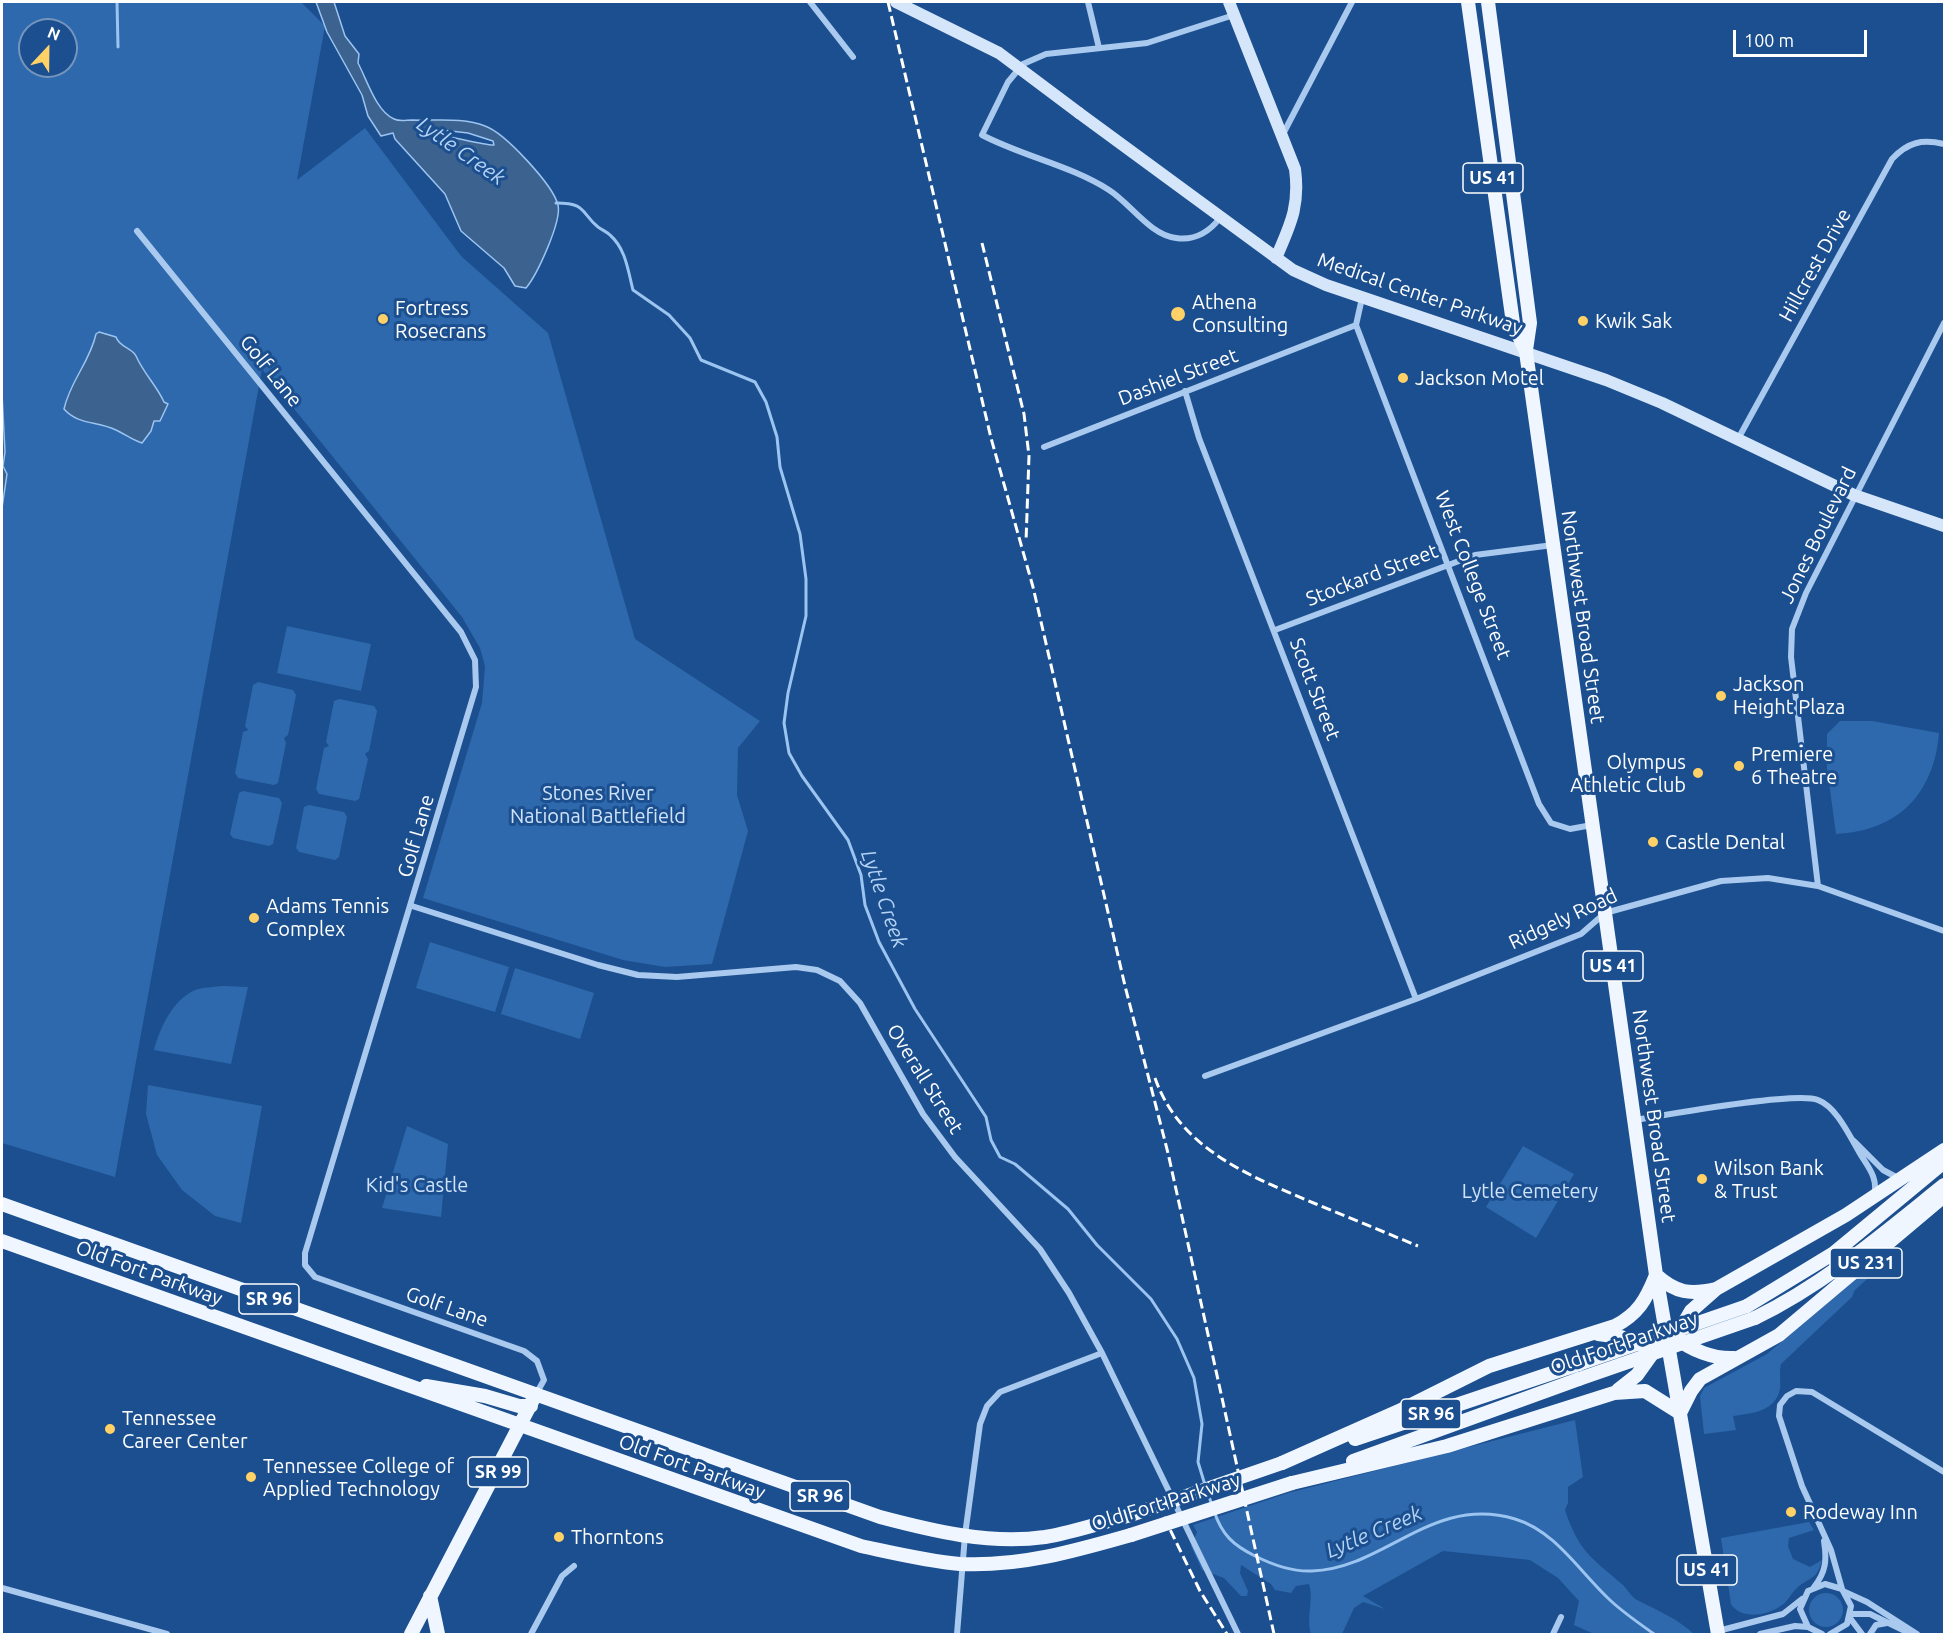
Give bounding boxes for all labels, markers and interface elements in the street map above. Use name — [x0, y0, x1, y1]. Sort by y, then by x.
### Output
north arrow — [18, 18, 78, 78]
scale bar — [1736, 18, 1870, 56]
text: N — [45, 23, 63, 44]
text: 100 m — [1744, 30, 1794, 50]
water label: Lytle Creek — [412, 111, 510, 191]
road number: US 41 — [1463, 163, 1523, 193]
street label: Hillcrest Drive — [1774, 204, 1856, 326]
street label: Medical Center Parkway — [1314, 248, 1526, 340]
place label: Athena Consulting — [1192, 290, 1288, 337]
place label: Fortress Rosecrans — [395, 296, 486, 343]
marker: Athena Consulting — [1169, 305, 1187, 323]
place label: Kwik Sak — [1595, 309, 1672, 333]
marker: Fortress Rosecrans — [376, 312, 390, 326]
marker: Kwik Sak — [1576, 314, 1590, 328]
street label: Golf Lane — [235, 330, 307, 412]
street label: Dashiel Street — [1115, 343, 1241, 411]
place label: Jackson Motel — [1415, 366, 1544, 390]
marker: Jackson Motel — [1396, 371, 1410, 385]
street label: Jones Boulevard — [1775, 463, 1861, 607]
street label: West College Street — [1430, 487, 1516, 663]
street label: Northwest Broad Street — [1556, 509, 1610, 725]
street label: Stockard Street — [1303, 539, 1441, 611]
street label: Scott Street — [1285, 634, 1345, 744]
place label: Jackson Height Plaza — [1733, 672, 1845, 719]
marker: Jackson Height Plaza — [1714, 689, 1728, 703]
place label: Premiere 6 Theatre — [1751, 742, 1837, 789]
place label: Olympus Athletic Club — [1570, 750, 1686, 797]
marker: Premiere 6 Theatre — [1732, 759, 1746, 773]
marker: Olympus Athletic Club — [1691, 766, 1705, 780]
park label: Stones River National Battlefield — [510, 781, 686, 828]
street label: Golf Lane — [393, 792, 439, 880]
place label: Castle Dental — [1665, 830, 1785, 854]
marker: Castle Dental — [1646, 835, 1660, 849]
water label: Lytle Creek — [855, 847, 913, 951]
street label: Ridgely Road — [1505, 883, 1621, 955]
place label: Adams Tennis Complex — [266, 894, 389, 941]
marker: Adams Tennis Complex — [247, 911, 261, 925]
road number: US 41 — [1583, 951, 1643, 981]
street label: Northwest Broad Street — [1627, 1008, 1681, 1224]
street label: Overall Street — [882, 1020, 968, 1138]
place label: Wilson Bank & Trust — [1714, 1156, 1824, 1203]
marker: Wilson Bank & Trust — [1695, 1172, 1709, 1186]
park label: Kid's Castle — [366, 1173, 468, 1197]
park label: Lytle Cemetery — [1462, 1179, 1598, 1203]
street label: Old Fort Parkway — [72, 1235, 226, 1311]
road number: US 231 — [1830, 1248, 1902, 1278]
street label: Golf Lane — [403, 1282, 491, 1332]
road number: SR 96 — [239, 1284, 299, 1314]
street label: Old Fort Parkway — [1547, 1307, 1701, 1379]
road number: SR 96 — [1401, 1399, 1461, 1429]
place label: Tennessee Career Center — [122, 1406, 247, 1453]
marker: Tennessee Career Center — [103, 1422, 117, 1436]
street label: Old Fort Parkway — [615, 1429, 769, 1505]
place label: Tennessee College of Applied Technology — [263, 1454, 454, 1501]
road number: SR 99 — [468, 1457, 528, 1487]
street label: Old Fort Parkway — [1089, 1468, 1243, 1536]
marker: Tennessee College of Applied Technology — [244, 1470, 258, 1484]
road number: SR 96 — [790, 1481, 850, 1511]
water label: Lytle Creek — [1322, 1500, 1426, 1564]
place label: Rodeway Inn — [1803, 1500, 1918, 1524]
marker: Rodeway Inn — [1784, 1505, 1798, 1519]
place label: Thorntons — [571, 1525, 664, 1549]
marker: Thorntons — [552, 1530, 566, 1544]
road number: US 41 — [1677, 1555, 1737, 1585]

